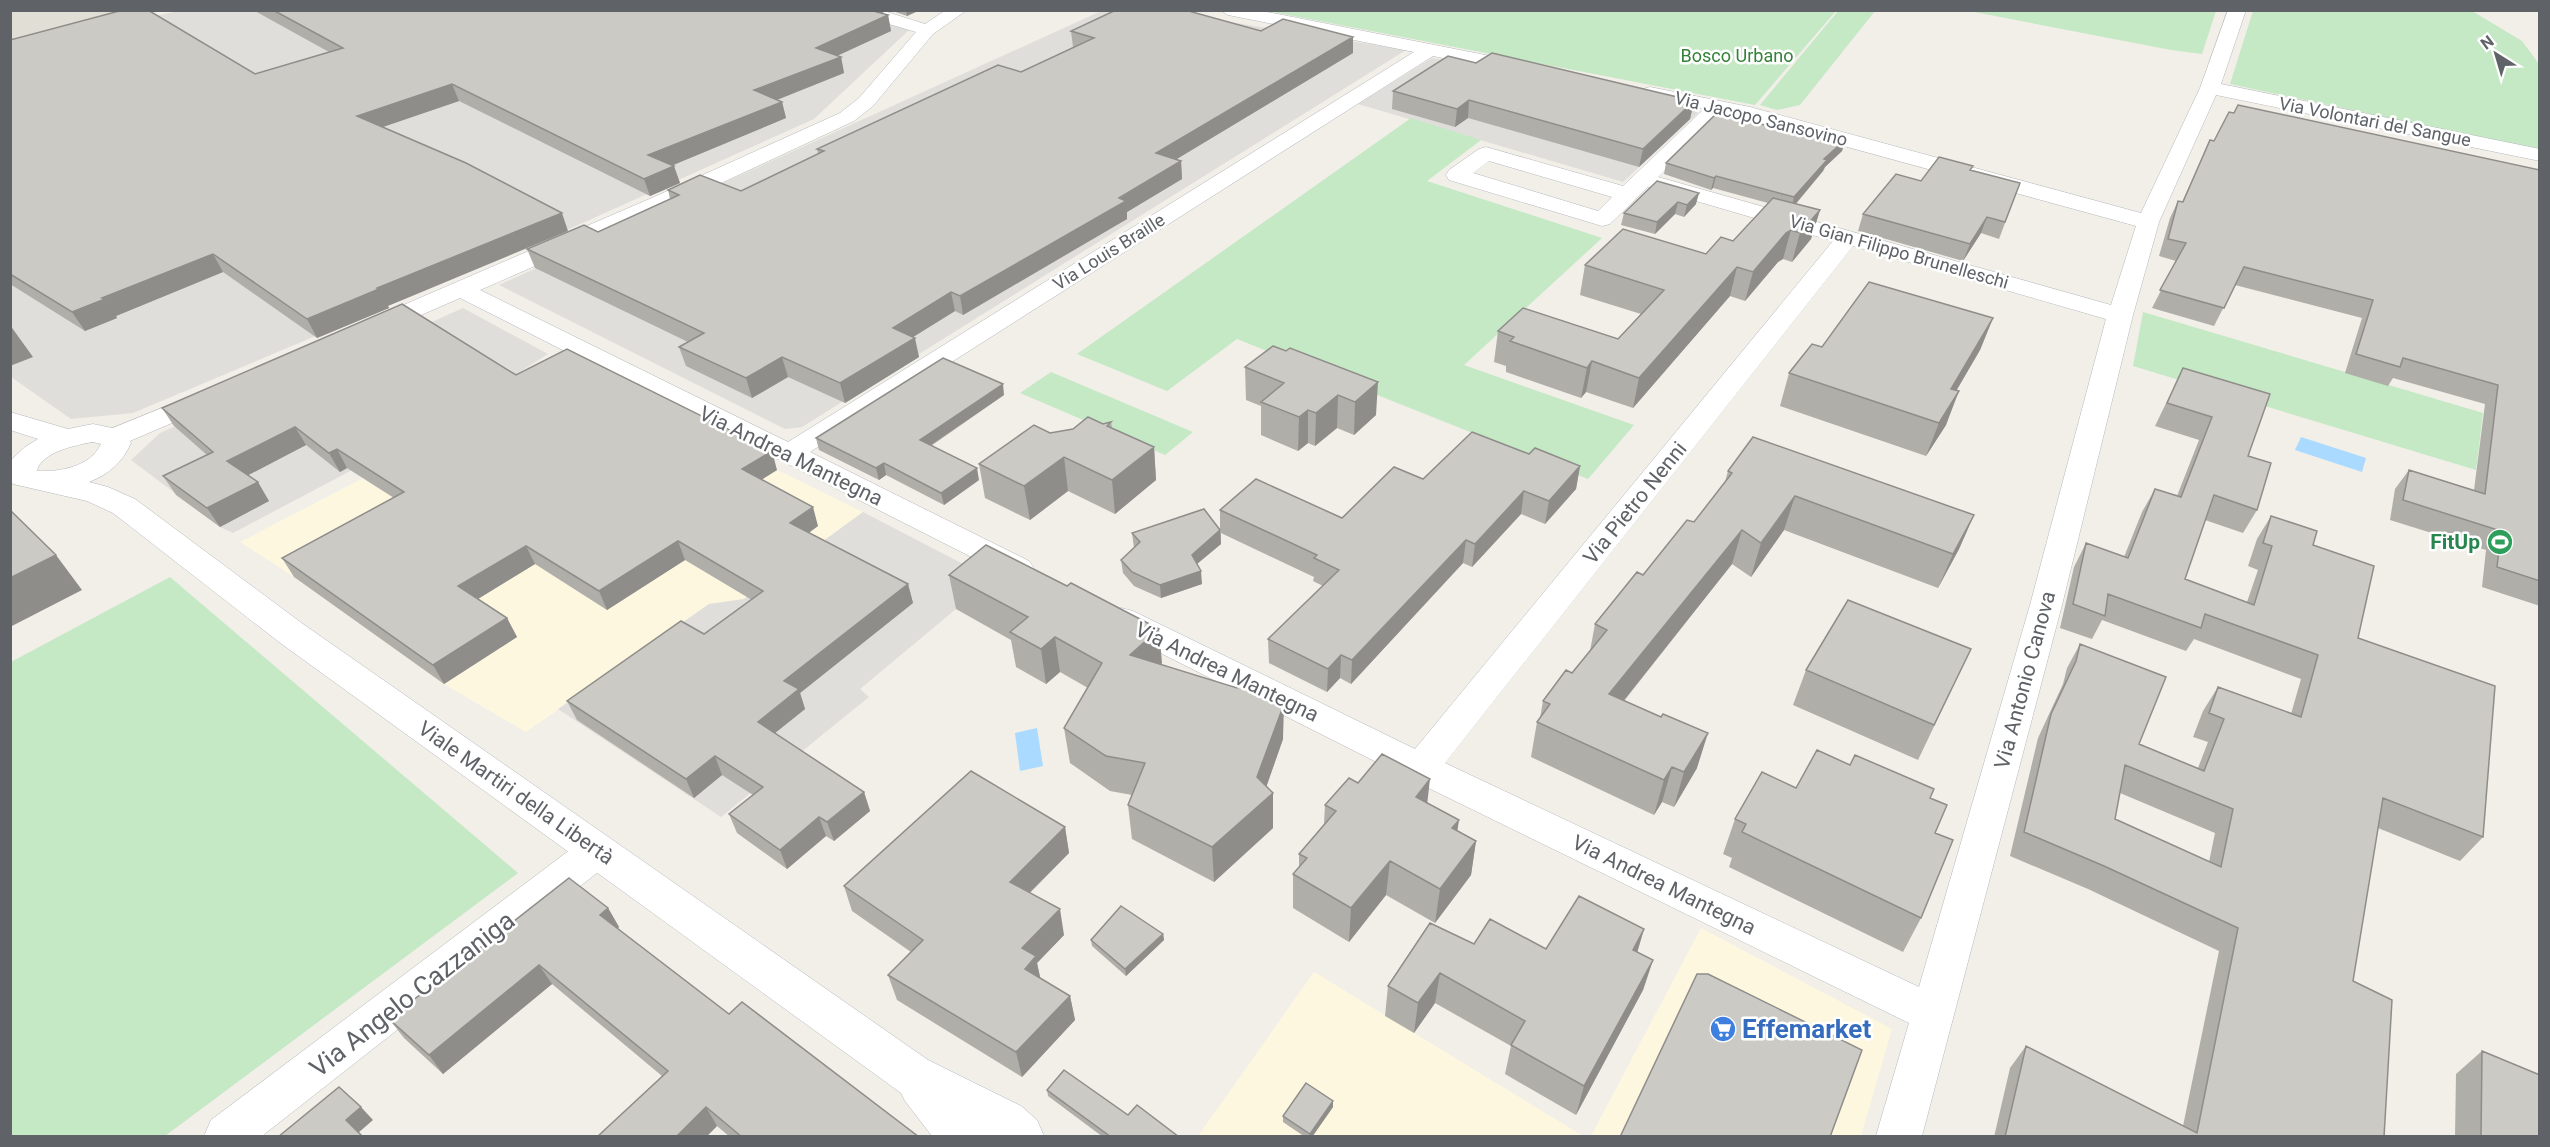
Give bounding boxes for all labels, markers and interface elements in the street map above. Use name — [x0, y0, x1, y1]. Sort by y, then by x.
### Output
north arrow — [2466, 24, 2526, 84]
text: N — [2477, 31, 2498, 53]
park label: Bosco Urbano — [1681, 45, 1793, 66]
street label: Via Jacopo Sansovino — [1672, 87, 1850, 150]
street label: Via Volontari del Sangue — [2277, 93, 2473, 150]
street label: Via Louis Braille — [1049, 209, 1168, 294]
street label: Via Gian Filippo Brunelleschi — [1787, 210, 2011, 293]
street label: Via Andrea Mantegna — [695, 401, 887, 511]
street label: Via Pietro Nenni — [1578, 437, 1692, 569]
sports icon: FitUp — [2485, 527, 2515, 557]
place label: FitUp — [2430, 530, 2480, 554]
street label: Via Antonio Canova — [1990, 589, 2060, 771]
street label: Via Andrea Mantegna — [1131, 617, 1323, 727]
street label: Viale Martiri della Libertà — [414, 716, 618, 870]
street label: Via Andrea Mantegna — [1568, 830, 1760, 940]
street label: Via Angelo Cazzaniga — [304, 905, 520, 1083]
supermarket icon: Effemarket — [1708, 1014, 1738, 1044]
place label: Effemarket — [1742, 1014, 1871, 1044]

